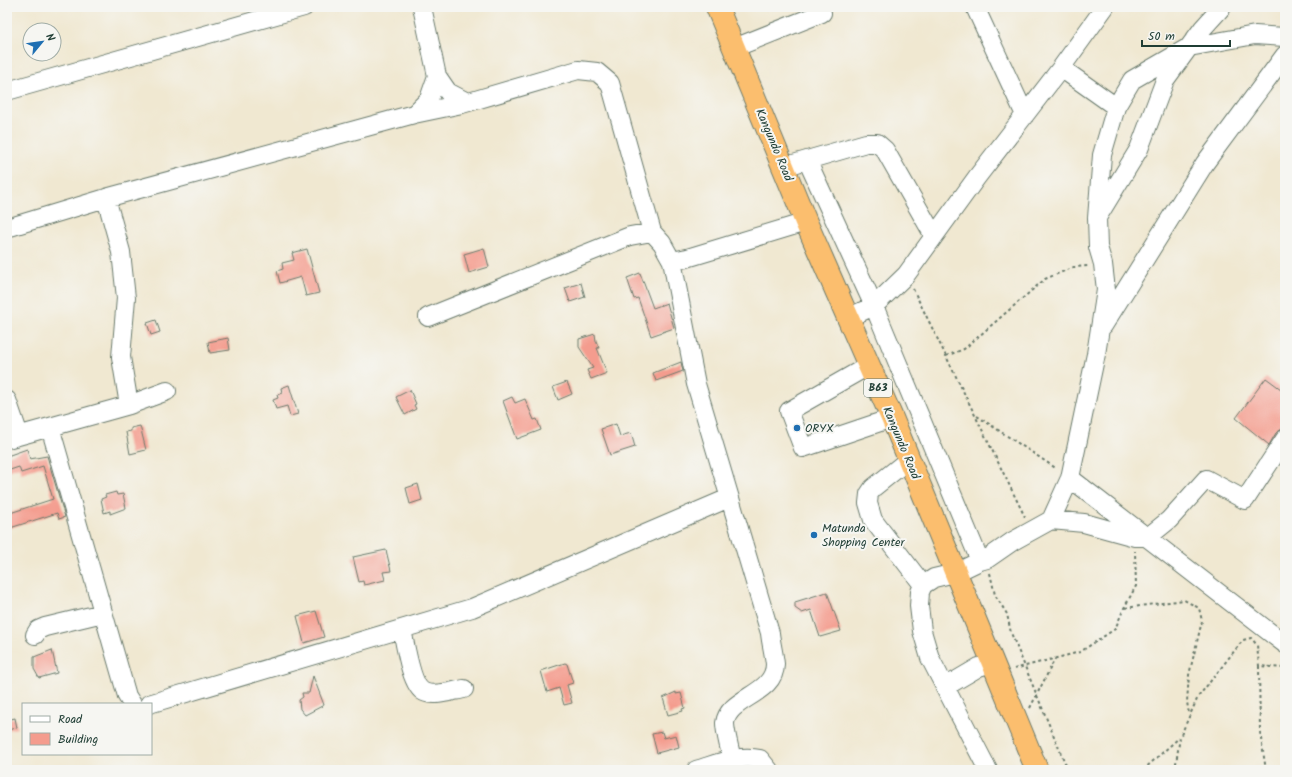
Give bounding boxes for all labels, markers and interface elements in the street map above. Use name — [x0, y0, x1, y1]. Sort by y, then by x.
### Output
north arrow — [22, 22, 62, 62]
scale bar — [1142, 22, 1230, 48]
text: 50 m — [1148, 27, 1175, 46]
text: N — [40, 30, 59, 45]
street label: Kangundo Road — [750, 106, 798, 185]
road number: B63 — [864, 379, 892, 397]
street label: Kangundo Road — [877, 404, 925, 483]
place label: ORYX — [805, 419, 834, 438]
marker: ORYX — [792, 423, 802, 433]
place label: Matunda Shopping Center — [822, 519, 906, 552]
marker: Matunda Shopping Center — [809, 530, 819, 540]
legend — [22, 703, 152, 755]
text: Road — [58, 710, 83, 729]
text: Building — [58, 730, 98, 749]

